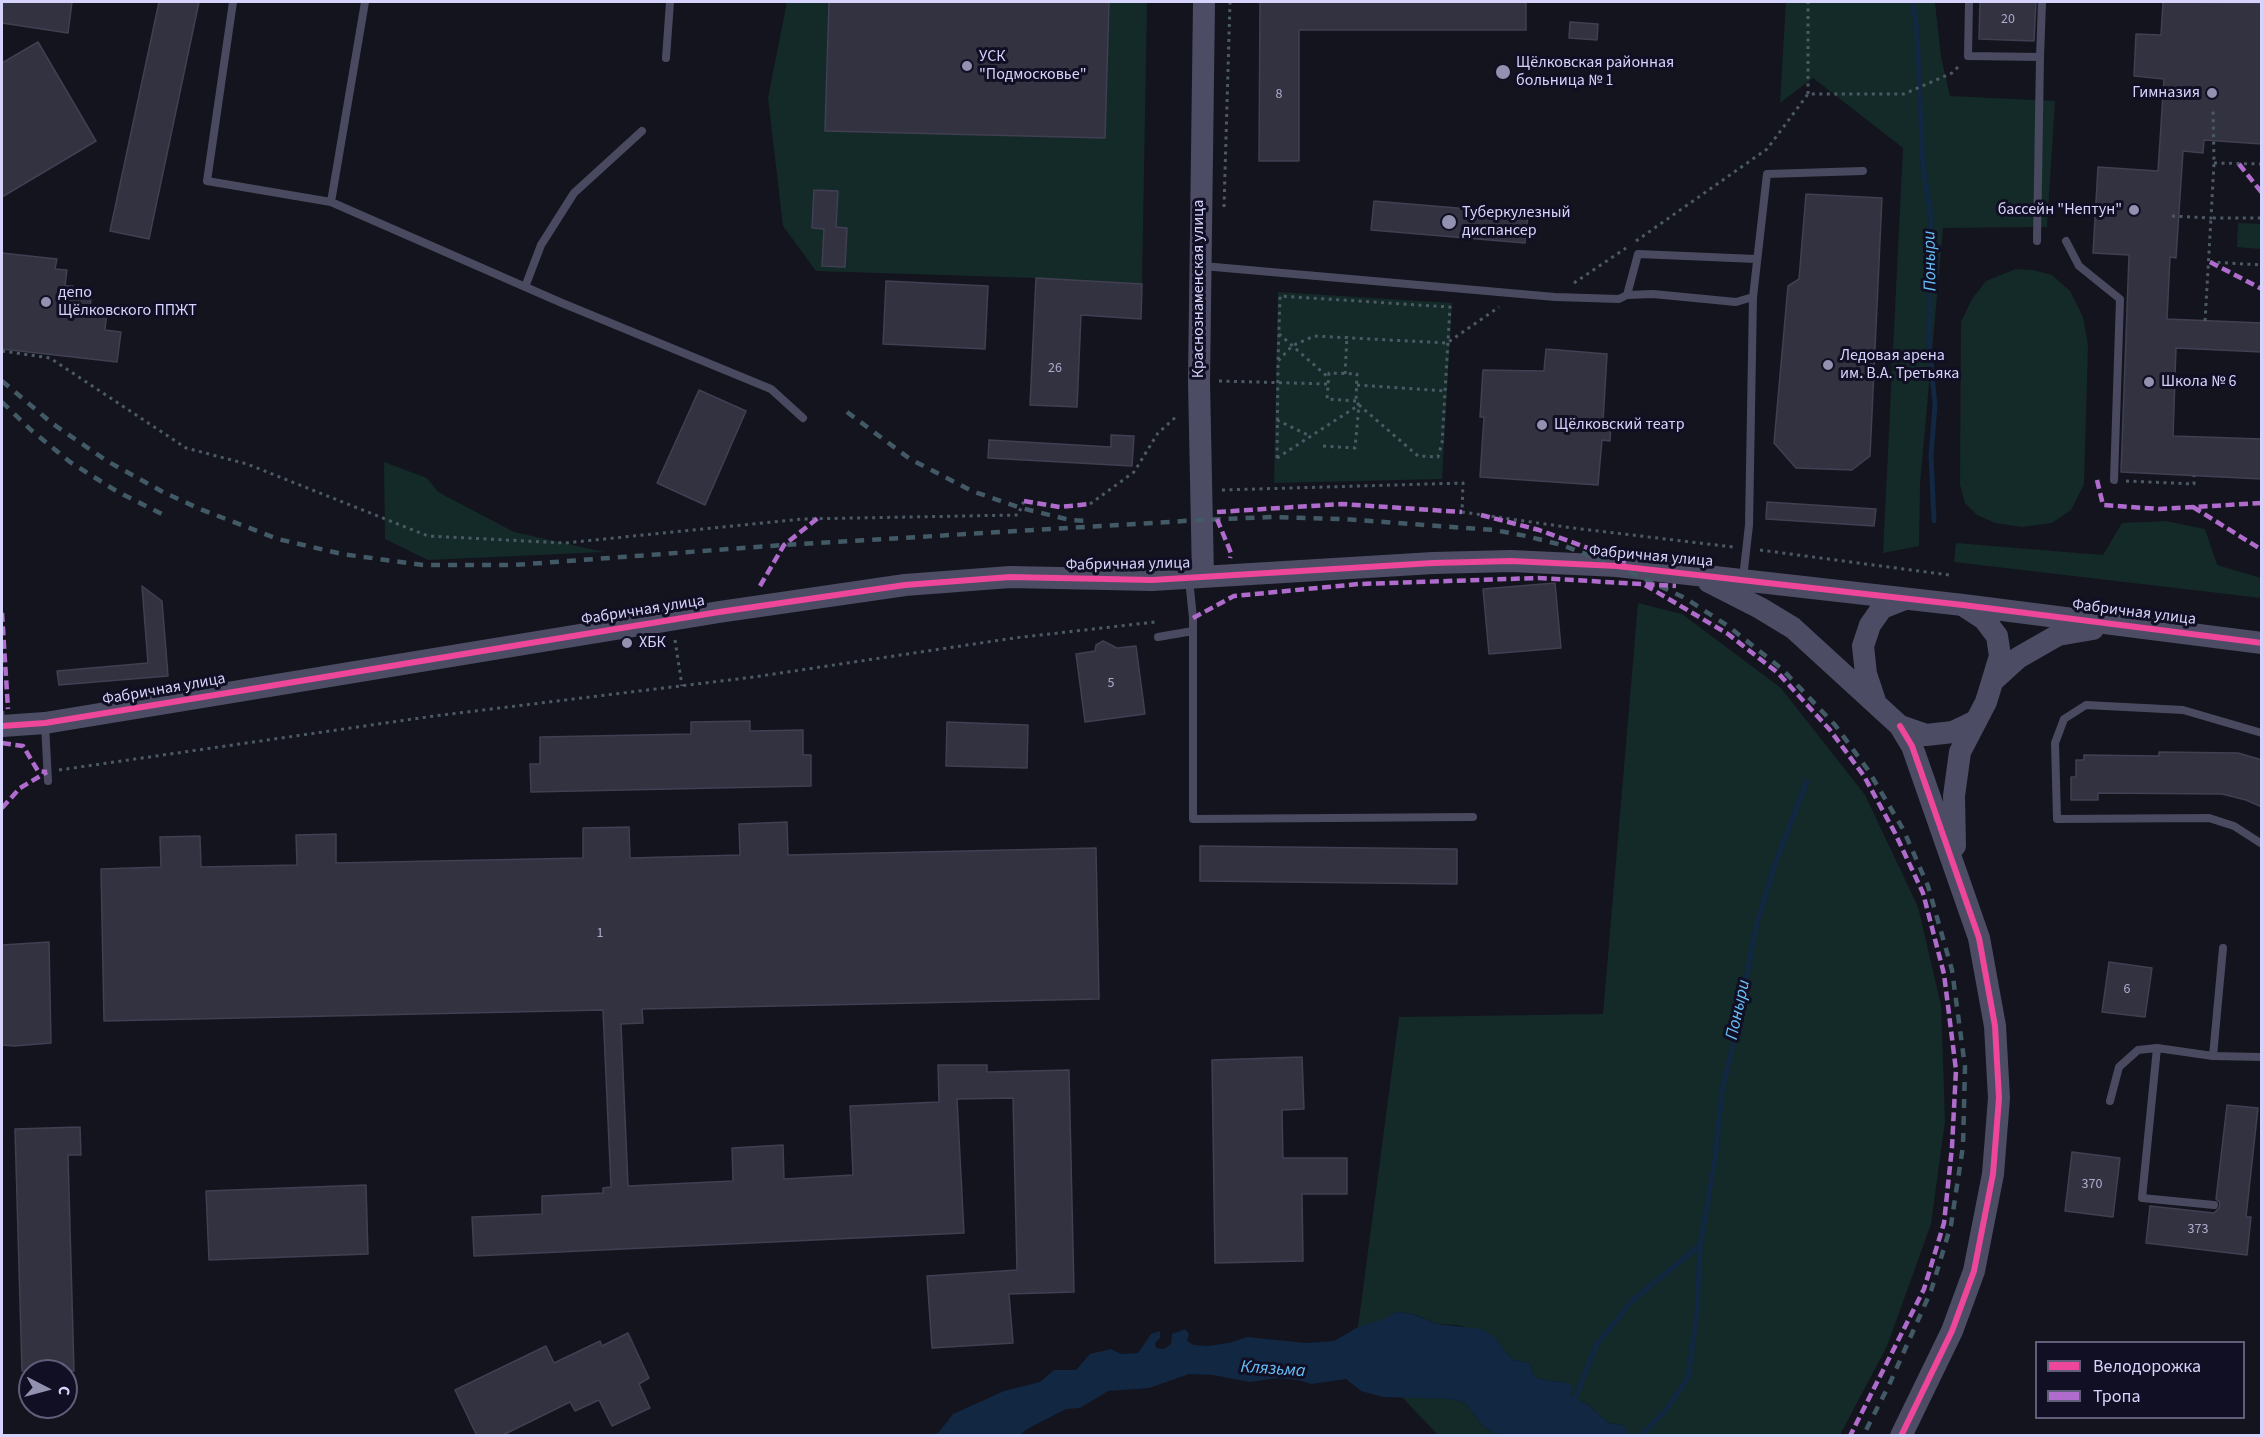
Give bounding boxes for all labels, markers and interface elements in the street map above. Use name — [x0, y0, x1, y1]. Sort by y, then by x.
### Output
house number: 20 — [2001, 12, 2015, 28]
place label: УСК "Подмосковье" — [979, 47, 1086, 85]
place label: Щёлковская районная больница № 1 — [1516, 53, 1674, 91]
marker: УСК "Подмосковье" — [960, 59, 974, 73]
marker: Щёлковская районная больница № 1 — [1494, 63, 1512, 81]
place label: Гимназия — [2132, 83, 2200, 103]
marker: Гимназия — [2205, 86, 2219, 100]
house number: 8 — [1276, 87, 1282, 103]
street label: Краснознаменская улица — [1189, 200, 1209, 378]
place label: бассейн "Нептун" — [1998, 200, 2122, 220]
place label: Туберкулезный диспансер — [1462, 203, 1571, 241]
marker: бассейн "Нептун" — [2127, 203, 2141, 217]
marker: Туберкулезный диспансер — [1440, 213, 1458, 231]
water label: Поныри — [1920, 230, 1942, 292]
place label: депо Щёлковского ППЖТ — [58, 283, 197, 321]
marker: депо Щёлковского ППЖТ — [39, 295, 53, 309]
place label: Ледовая арена им. В.А. Третьяка — [1840, 346, 1959, 384]
marker: Ледовая арена им. В.А. Третьяка — [1821, 358, 1835, 372]
house number: 26 — [1048, 361, 1062, 377]
place label: Школа № 6 — [2161, 372, 2237, 392]
marker: Школа № 6 — [2142, 375, 2156, 389]
place label: Щёлковский театр — [1554, 415, 1685, 435]
marker: Щёлковский театр — [1535, 418, 1549, 432]
street label: Фабричная улица — [1588, 542, 1714, 572]
street label: Фабричная улица — [1065, 554, 1191, 576]
street label: Фабричная улица — [580, 592, 706, 630]
street label: Фабричная улица — [2071, 596, 2197, 630]
place label: ХБК — [639, 633, 666, 653]
marker: ХБК — [620, 636, 634, 650]
street label: Фабричная улица — [101, 670, 227, 710]
house number: 5 — [1108, 676, 1114, 692]
house number: 1 — [597, 926, 603, 942]
water label: Поныри — [1722, 978, 1756, 1042]
house number: 6 — [2124, 982, 2130, 998]
house number: 370 — [2082, 1177, 2102, 1193]
house number: 373 — [2188, 1222, 2208, 1238]
legend — [2035, 1341, 2245, 1419]
text: Велодорожка — [2093, 1354, 2201, 1379]
water label: Клязьма — [1240, 1357, 1306, 1383]
north arrow — [18, 1359, 78, 1419]
text: Тропа — [2093, 1384, 2141, 1409]
text: С — [52, 1385, 75, 1396]

